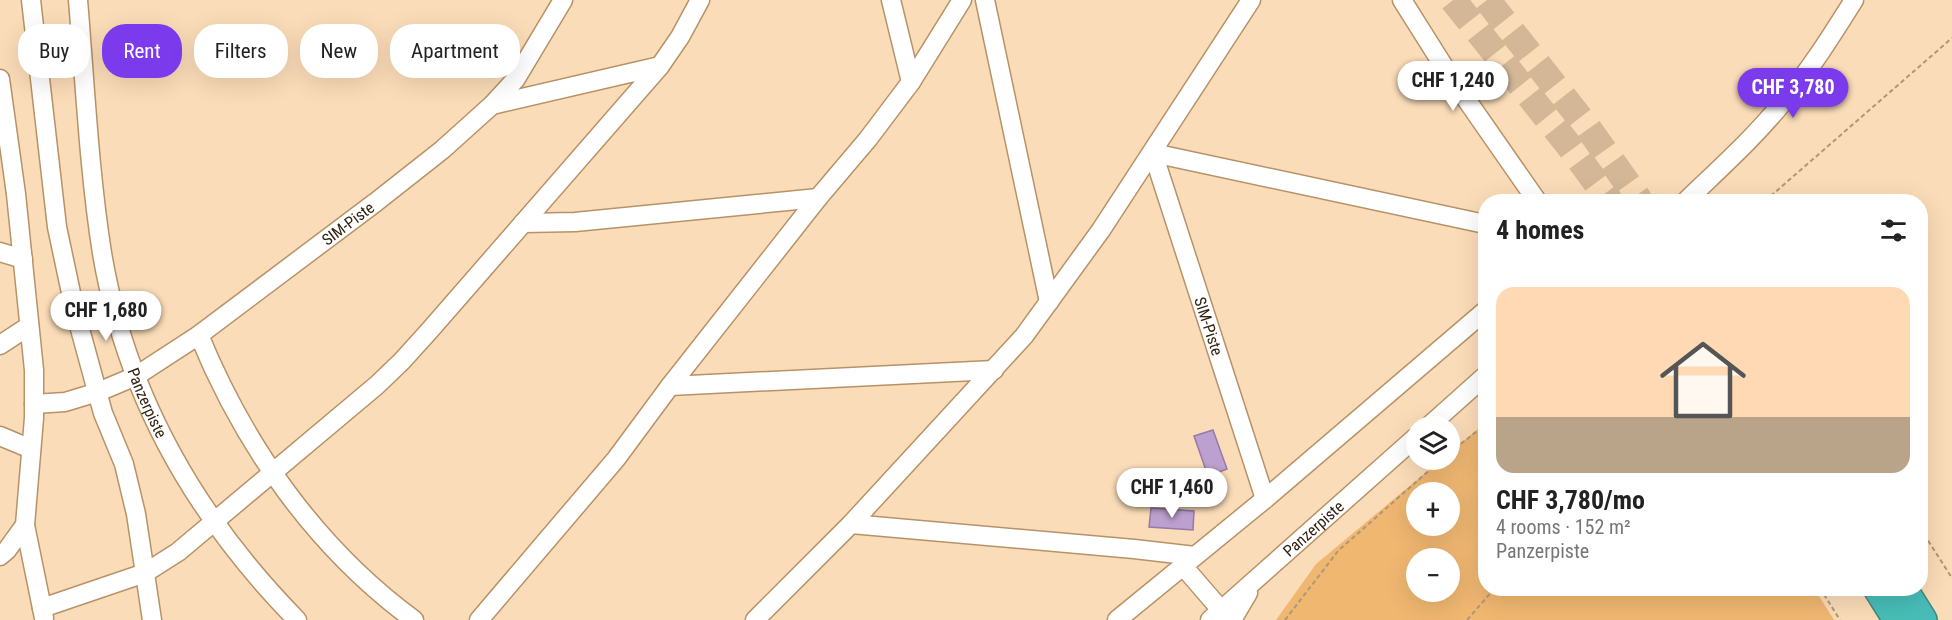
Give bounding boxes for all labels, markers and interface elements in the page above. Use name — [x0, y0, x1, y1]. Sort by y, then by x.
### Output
chip: Buy — [18, 24, 90, 78]
chip: Rent — [102, 24, 182, 78]
chip: Filters — [194, 24, 288, 78]
chip: New — [300, 24, 378, 78]
chip: Apartment — [390, 24, 520, 78]
pin: CHF 1,240 — [1384, 61, 1522, 112]
text: CHF 1,240 — [1411, 68, 1495, 92]
pin: CHF 3,780 — [1724, 68, 1862, 119]
text: CHF 3,780 — [1751, 75, 1835, 99]
street label: SIM-Piste — [318, 198, 378, 249]
icon: filters — [1877, 214, 1910, 247]
text: 4 homes — [1496, 215, 1584, 245]
pin: CHF 1,680 — [37, 291, 175, 342]
street label: SIM-Piste — [1190, 295, 1227, 358]
text: CHF 1,680 — [64, 298, 148, 322]
icon: home — [1649, 326, 1757, 434]
street label: Panzerpiste — [123, 365, 171, 441]
map controls — [1406, 416, 1460, 602]
button: layers — [1406, 416, 1460, 470]
pin: CHF 1,460 — [1103, 468, 1241, 519]
text: CHF 1,460 — [1130, 475, 1214, 499]
button: + — [1406, 482, 1460, 536]
text: CHF 3,780/mo — [1496, 485, 1645, 515]
street label: Panzerpiste — [1279, 497, 1348, 561]
text: 4 rooms · 152 m² — [1496, 515, 1631, 539]
text: Panzerpiste — [1496, 539, 1589, 563]
button: − — [1406, 548, 1460, 602]

